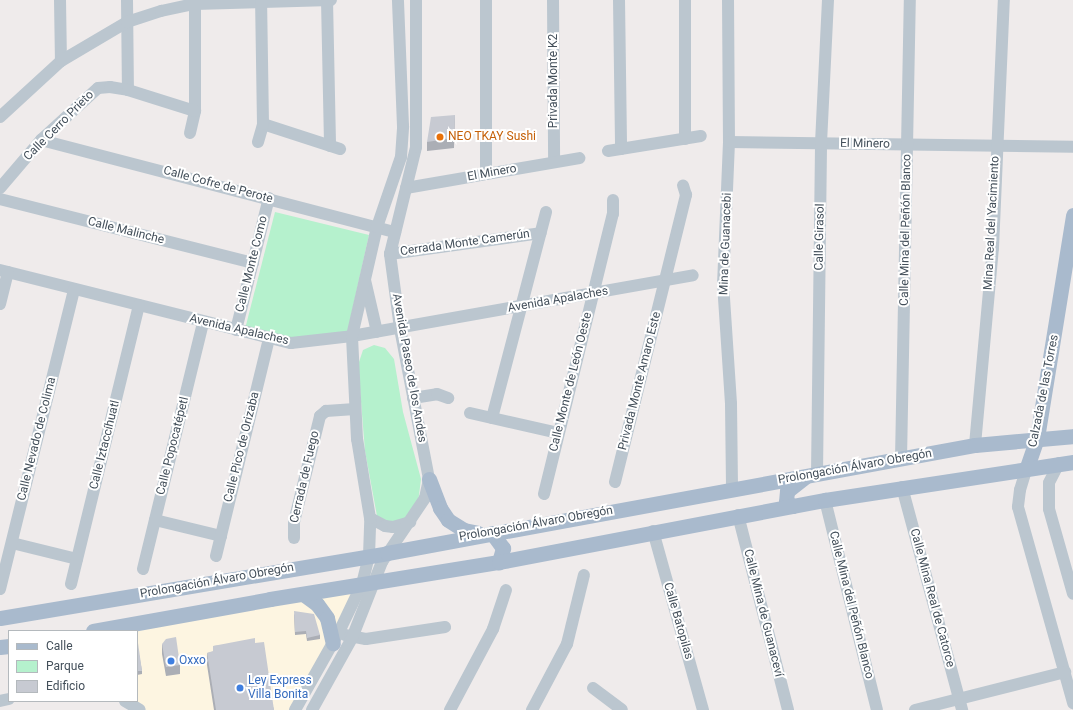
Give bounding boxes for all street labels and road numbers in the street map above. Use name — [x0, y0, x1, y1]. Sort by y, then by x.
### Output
street label: Privada Monte K2 — [547, 34, 561, 128]
street label: Calle Cerro Prieto — [21, 88, 97, 164]
street label: El Minero — [840, 136, 890, 152]
street label: Calle Mina del Peñón Blanco — [897, 154, 915, 306]
street label: Mina Real del Yacimiento — [981, 156, 1003, 290]
street label: El Minero — [466, 162, 518, 184]
street label: Calle Cofre de Perote — [162, 163, 274, 207]
street label: Mina de Guanacebi — [717, 193, 735, 295]
street label: Calle Girasol — [812, 203, 828, 271]
street label: Calle Monte Como — [233, 214, 271, 314]
street label: Calle Malinche — [86, 215, 166, 247]
street label: Cerrada Monte Camerún — [399, 227, 531, 259]
street label: Avenida Apalaches — [507, 284, 609, 316]
street label: Avenida Paseo de los Andes — [389, 293, 429, 443]
street label: Privada Monte Amaro Este — [616, 310, 664, 452]
street label: Calle Monte de León Oeste — [547, 311, 595, 453]
street label: Avenida Apalaches — [188, 312, 290, 348]
street label: Calzada de las Torres — [1026, 333, 1062, 449]
street label: Calle Nevado de Colima — [15, 376, 59, 502]
street label: Calle Pico de Orizaba — [221, 390, 263, 504]
street label: Calle Popocatépetl — [154, 396, 192, 496]
street label: Calle Iztaccíhuatl — [87, 399, 123, 491]
street label: Cerrada de Fuego — [287, 430, 323, 524]
street label: Prolongación Álvaro Obregón — [777, 446, 933, 488]
street label: Prolongación Álvaro Obregón — [458, 503, 614, 545]
street label: Calle Mina Real de Catorce — [907, 527, 957, 669]
street label: Calle Mina del Peñón Blanco — [826, 530, 876, 680]
street label: Calle Mina de Guanaceví — [740, 548, 786, 678]
street label: Prolongación Álvaro Obregón — [139, 560, 295, 602]
street label: Calle Batopilas — [660, 581, 696, 661]

